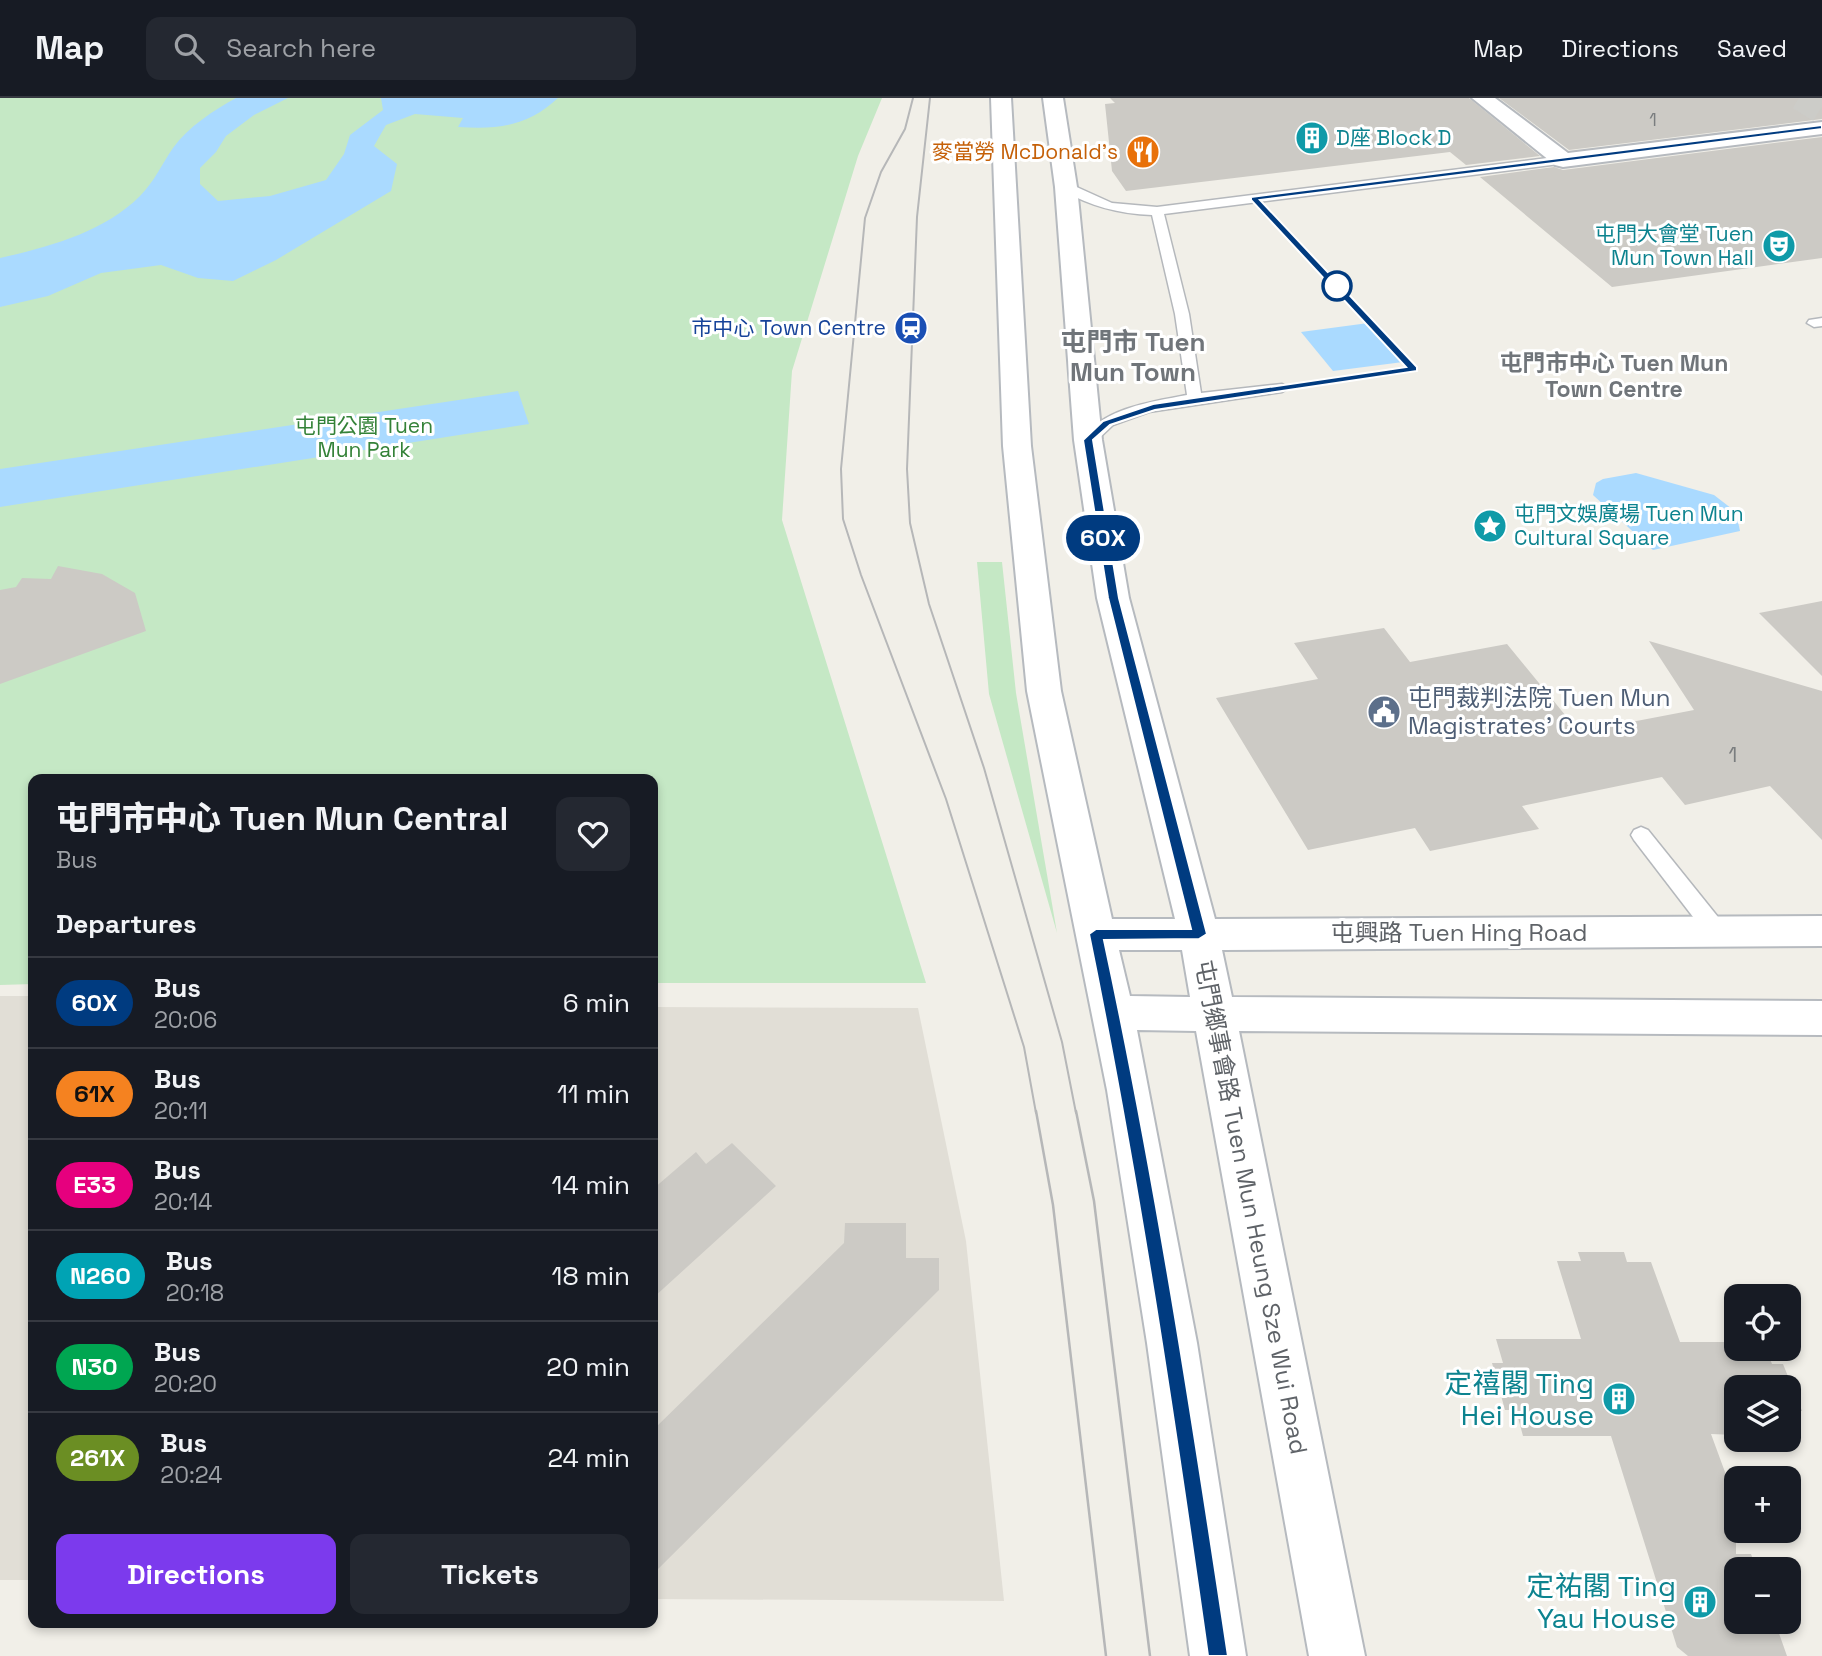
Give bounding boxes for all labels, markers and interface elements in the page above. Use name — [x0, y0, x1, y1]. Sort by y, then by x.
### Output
search box — [146, 17, 636, 80]
text: Map — [35, 27, 104, 69]
icon: search — [170, 29, 208, 67]
text: Search here — [226, 31, 376, 65]
text: Map — [1473, 33, 1523, 64]
text: Directions — [1561, 33, 1679, 64]
text: Saved — [1717, 33, 1787, 64]
house number: 1 — [1649, 108, 1657, 131]
building icon: D座 Block D — [1293, 119, 1331, 157]
place label: D座 Block D — [1336, 124, 1452, 151]
restaurant icon: 麥當勞 McDonald's — [1124, 133, 1162, 171]
place label: 麥當勞 McDonald's — [932, 138, 1118, 165]
place label: 屯門大會堂 Tuen Mun Town Hall — [1595, 220, 1754, 271]
theatre icon: 屯門大會堂 Tuen Mun Town Hall — [1760, 227, 1798, 265]
unlabelled marker — [1322, 271, 1352, 301]
station icon: 市中心 Town Centre — [892, 309, 930, 347]
place label: 市中心 Town Centre — [691, 314, 886, 341]
district label: 屯門市 Tuen Mun Town — [1060, 325, 1206, 389]
district label: 屯門市中心 Tuen Mun Town Centre — [1500, 348, 1728, 404]
park label: 屯門公園 Tuen Mun Park — [295, 412, 433, 463]
place label: 屯門文娛廣場 Tuen Mun Cultural Square — [1514, 500, 1744, 551]
place icon: 屯門文娛廣場 Tuen Mun Cultural Square — [1471, 507, 1509, 545]
line badge: 60X — [1063, 515, 1143, 561]
text: 60X — [1080, 522, 1126, 553]
place label: 屯門裁判法院 Tuen Mun Magistrates' Courts — [1408, 682, 1670, 741]
public building icon: 屯門裁判法院 Tuen Mun Magistrates' Courts — [1365, 693, 1403, 731]
house number: 1 — [1729, 741, 1737, 768]
button: heart — [556, 797, 630, 871]
text: 屯門市中心 Tuen Mun Central — [56, 798, 508, 840]
text: Bus — [56, 845, 97, 875]
text: Departures — [56, 907, 197, 941]
street label: 屯興路 Tuen Hing Road — [1330, 917, 1588, 948]
street label: 屯門鄉事會路 Tuen Mun Heung Sze Wui Road — [1188, 957, 1315, 1457]
text: Bus — [154, 971, 201, 1005]
text: 6 min — [563, 986, 630, 1020]
text: 60X — [72, 987, 117, 1018]
text: 20:06 — [154, 1005, 217, 1035]
text: Bus — [154, 1062, 201, 1096]
text: 11 min — [557, 1077, 630, 1111]
text: 61X — [74, 1078, 115, 1109]
text: 20:11 — [154, 1096, 208, 1126]
text: Bus — [154, 1153, 201, 1187]
text: 14 min — [552, 1168, 630, 1202]
text: E33 — [73, 1169, 116, 1200]
text: 20:14 — [154, 1187, 212, 1217]
text: Bus — [166, 1244, 213, 1278]
text: 18 min — [552, 1259, 630, 1293]
text: N260 — [70, 1260, 131, 1291]
text: 20:18 — [166, 1278, 224, 1308]
map controls — [1724, 1284, 1801, 1634]
button: locate — [1724, 1284, 1801, 1361]
text: Bus — [154, 1335, 201, 1369]
text: 20 min — [546, 1350, 630, 1384]
text: N30 — [71, 1351, 118, 1382]
place label: 定禧閣 Ting Hei House — [1445, 1365, 1594, 1433]
text: 20:20 — [154, 1369, 217, 1399]
button: layers — [1724, 1375, 1801, 1452]
building icon: 定禧閣 Ting Hei House — [1600, 1380, 1638, 1418]
text: Bus — [160, 1426, 207, 1460]
text: 24 min — [547, 1441, 630, 1475]
text: 261X — [70, 1442, 125, 1473]
text: 20:24 — [160, 1460, 222, 1490]
button: + — [1724, 1466, 1801, 1543]
button: Directions — [56, 1534, 336, 1614]
button: Tickets — [350, 1534, 630, 1614]
button: − — [1724, 1557, 1801, 1634]
place label: 定祐閣 Ting Yau House — [1527, 1568, 1676, 1636]
building icon: 定祐閣 Ting Yau House — [1681, 1583, 1719, 1621]

